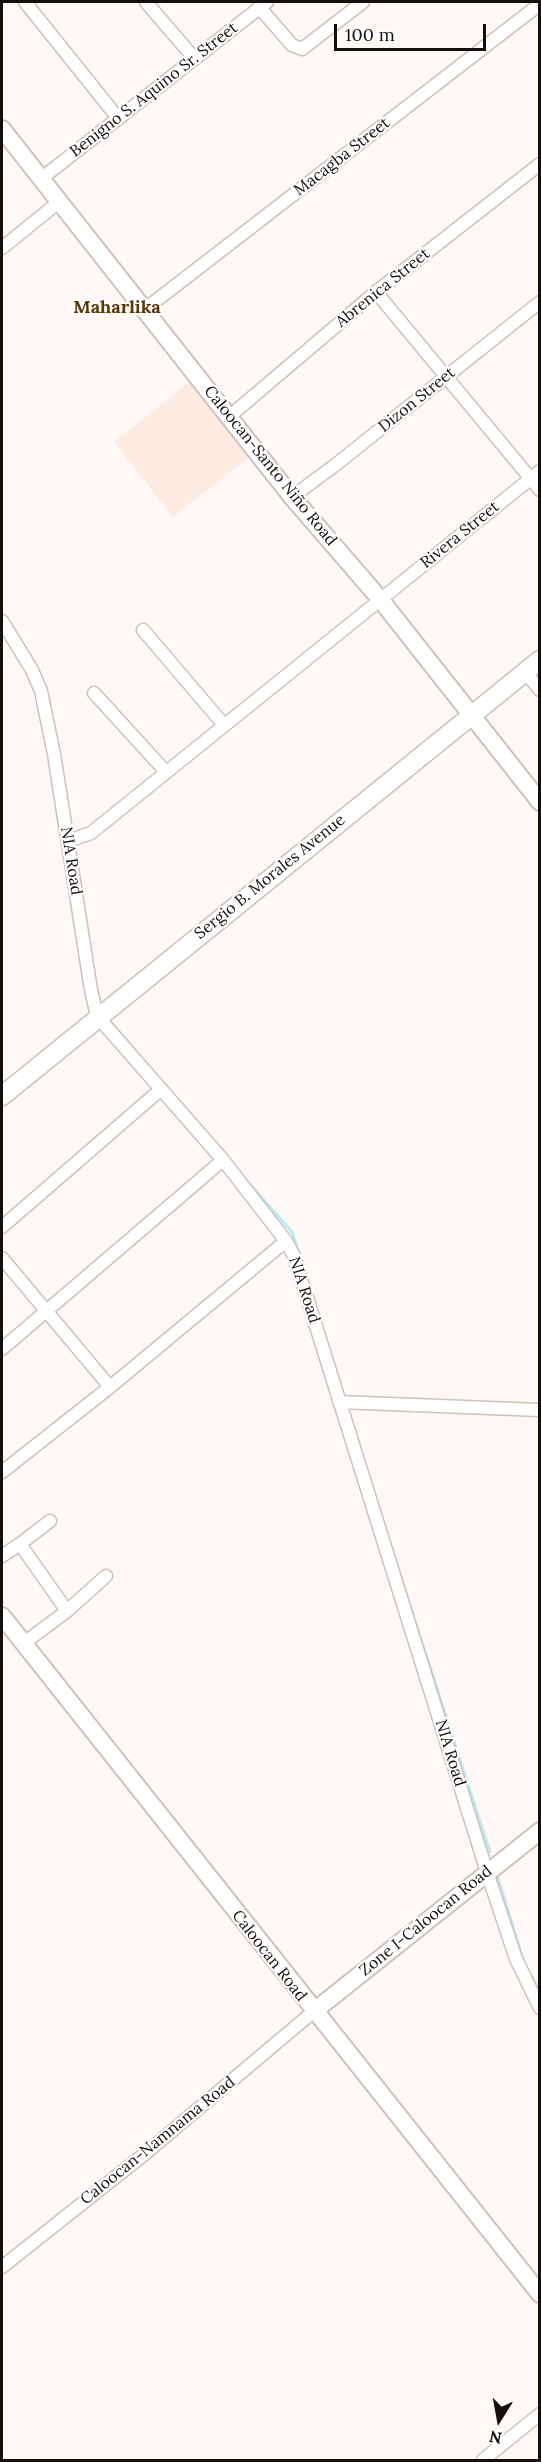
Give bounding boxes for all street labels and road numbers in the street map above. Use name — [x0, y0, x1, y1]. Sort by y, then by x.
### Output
street label: Benigno S. Aquino Sr. Street — [66, 19, 242, 161]
street label: Macagba Street — [290, 114, 394, 200]
street label: Abrenica Street — [332, 244, 434, 332]
street label: Dizon Street — [375, 363, 459, 437]
street label: Caloocan-Santo Niño Road — [200, 382, 340, 550]
street label: Rivera Street — [417, 497, 503, 573]
street label: Sergio B. Morales Avenue — [191, 810, 349, 944]
street label: NIA Road — [56, 825, 86, 897]
street label: NIA Road — [284, 1254, 324, 1326]
street label: NIA Road — [431, 1717, 469, 1789]
street label: Zone I-Caloocan Road — [356, 1862, 496, 1980]
street label: Caloocan Road — [227, 1907, 311, 2005]
street label: Caloocan-Namnama Road — [77, 2073, 239, 2209]

